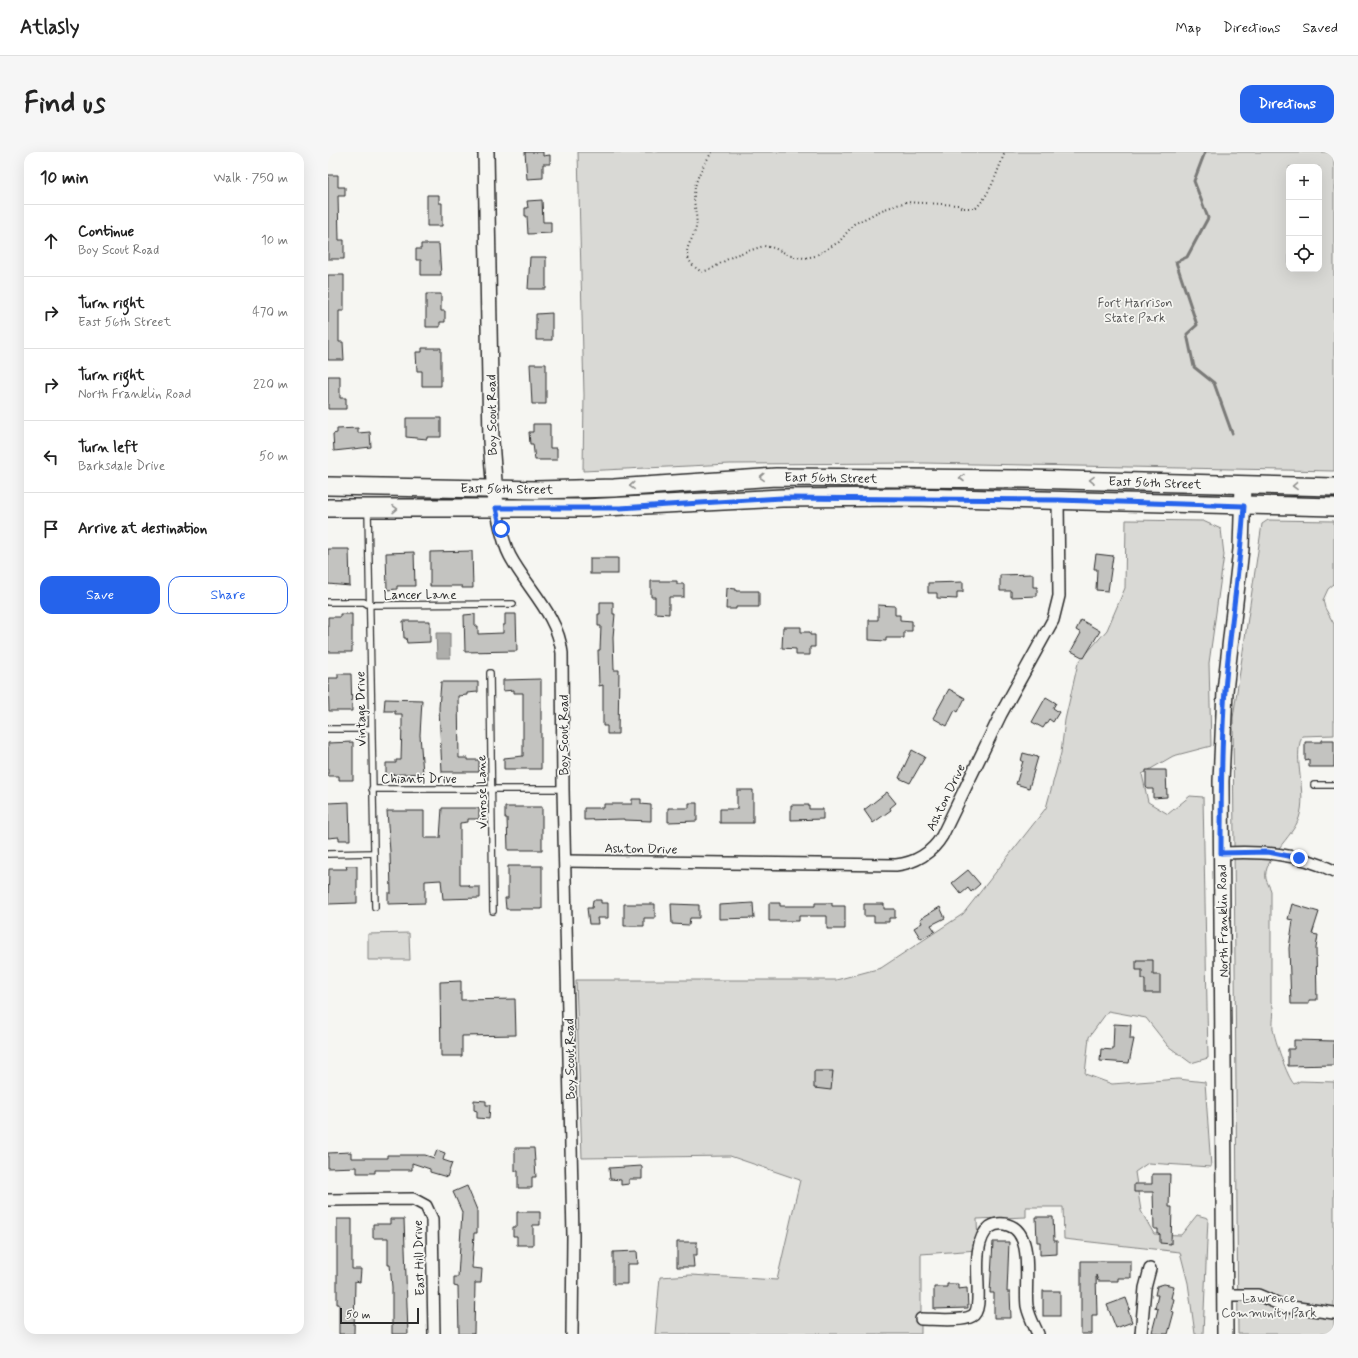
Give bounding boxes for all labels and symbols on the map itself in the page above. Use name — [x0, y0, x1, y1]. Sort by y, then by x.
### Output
park label: Fort Harrison State Park — [1097, 295, 1173, 327]
street label: Boy Scout Road — [483, 374, 502, 456]
street label: East 56th Street — [784, 469, 878, 488]
one-way arrow — [759, 473, 765, 482]
street label: East 56th Street — [1108, 473, 1202, 494]
one-way arrow — [959, 474, 965, 482]
one-way arrow — [1089, 476, 1095, 484]
street label: East 56th Street — [460, 480, 554, 499]
one-way arrow — [629, 482, 635, 491]
one-way arrow — [1292, 482, 1298, 490]
one-way arrow — [392, 505, 398, 513]
route start — [492, 520, 510, 538]
street label: Lancer Lane — [383, 587, 457, 604]
street label: Vintage Drive — [352, 671, 371, 747]
street label: Boy Scout Road — [556, 694, 573, 776]
street label: Vinrose Lane — [473, 755, 492, 829]
street label: Ashton Drive — [923, 761, 970, 834]
street label: Chianti Drive — [381, 771, 457, 788]
street label: Ashton Drive — [604, 840, 678, 859]
route end — [1290, 849, 1308, 867]
street label: North Franklin Road — [1214, 864, 1233, 978]
street label: Boy Scout Road — [561, 1018, 580, 1100]
street label: East Hill Drive — [410, 1220, 429, 1296]
park label: Lawrence Community Park — [1221, 1290, 1317, 1322]
scale bar — [340, 1306, 419, 1325]

